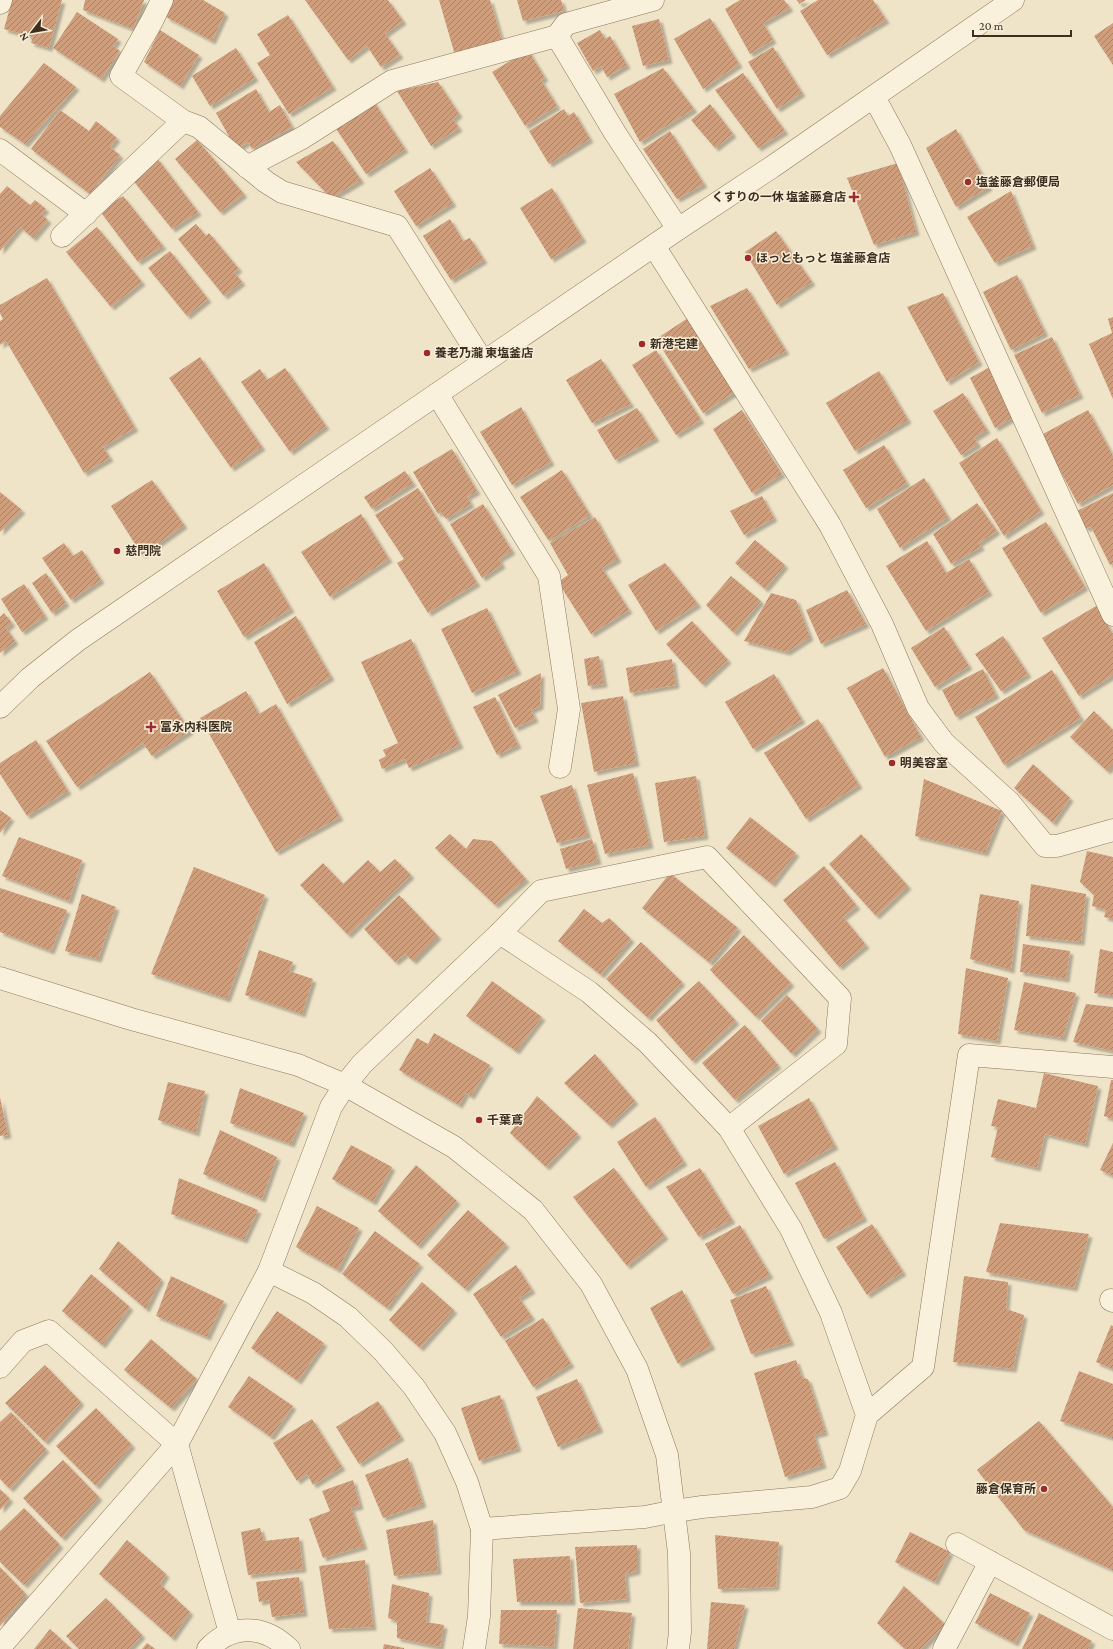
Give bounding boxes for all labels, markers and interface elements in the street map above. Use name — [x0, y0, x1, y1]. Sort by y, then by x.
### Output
north arrow — [12, 12, 52, 52]
scale bar — [973, 12, 1071, 38]
text: 20 m — [979, 19, 1004, 33]
text: N — [16, 30, 31, 43]
place label: 塩釜藤倉郵便局 — [976, 175, 1060, 189]
marker: 塩釜藤倉郵便局 — [963, 177, 973, 187]
place label: くすりの一休 塩釜藤倉店 — [712, 190, 846, 204]
marker: くすりの一休 塩釜藤倉店 — [849, 192, 859, 202]
place label: ほっともっと 塩釜藤倉店 — [756, 251, 890, 265]
marker: ほっともっと 塩釜藤倉店 — [743, 253, 753, 263]
place label: 新港宅建 — [650, 337, 698, 351]
marker: 新港宅建 — [637, 339, 647, 349]
place label: 養老乃瀧 東塩釜店 — [435, 346, 533, 360]
marker: 養老乃瀧 東塩釜店 — [422, 348, 432, 358]
place label: 慈門院 — [125, 544, 161, 558]
marker: 慈門院 — [112, 546, 122, 556]
place label: 冨永内科医院 — [160, 720, 232, 734]
marker: 冨永内科医院 — [145, 721, 157, 733]
place label: 明美容室 — [900, 756, 948, 770]
marker: 明美容室 — [887, 758, 897, 768]
place label: 千葉鳶 — [487, 1113, 523, 1127]
marker: 千葉鳶 — [474, 1115, 484, 1125]
place label: 藤倉保育所 — [976, 1482, 1036, 1496]
marker: 藤倉保育所 — [1039, 1484, 1049, 1494]

